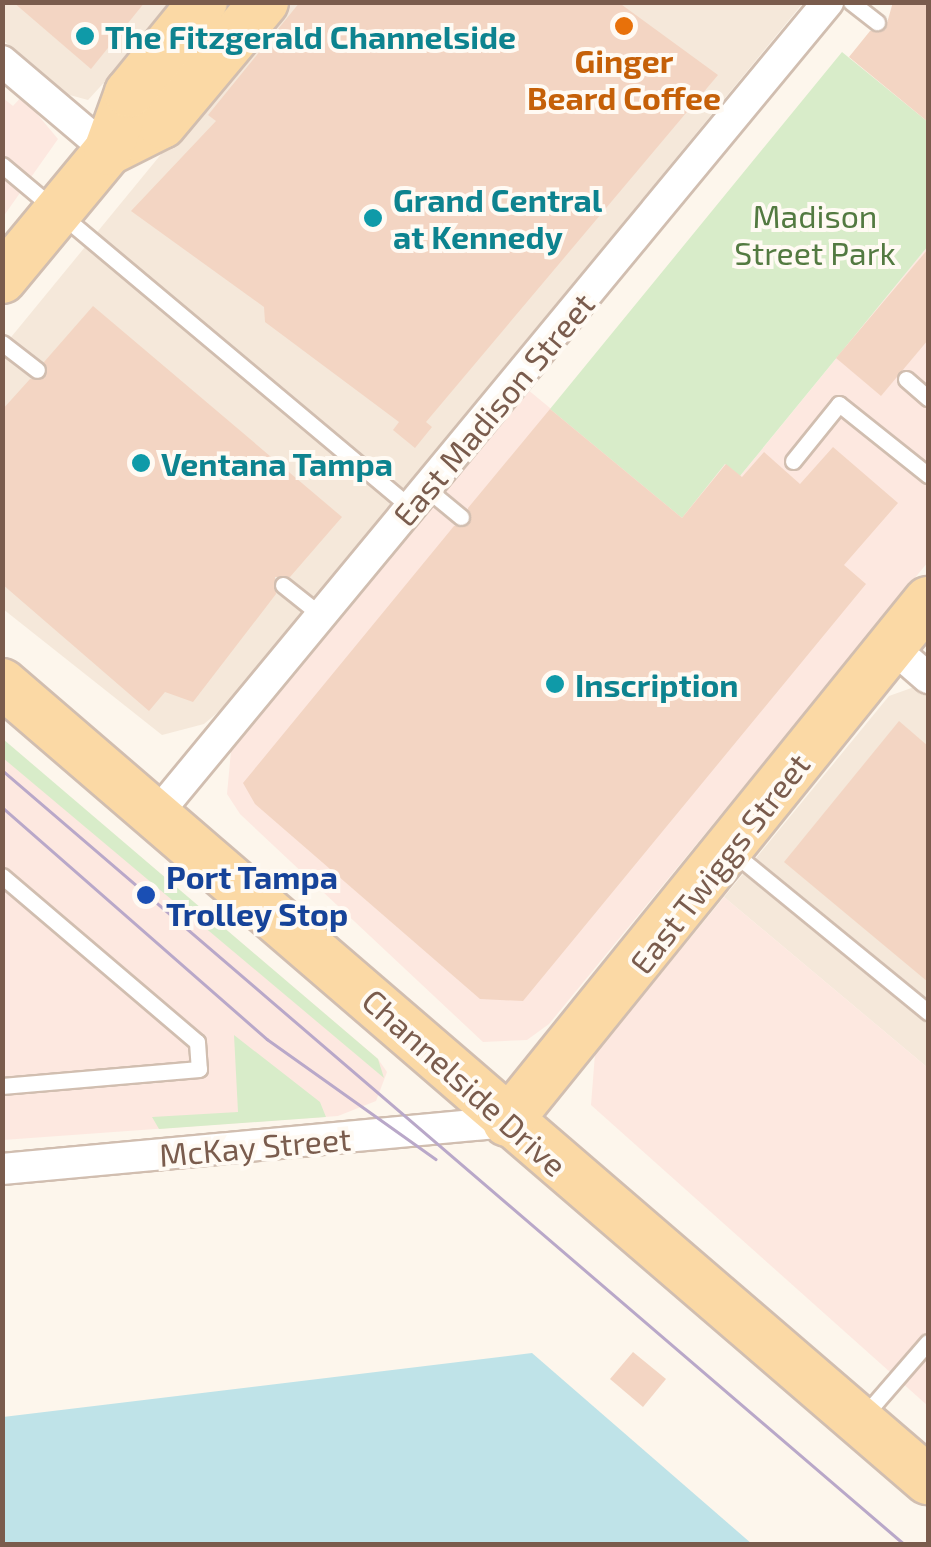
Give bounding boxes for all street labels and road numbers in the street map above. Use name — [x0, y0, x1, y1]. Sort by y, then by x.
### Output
street label: East Madison Street — [384, 285, 602, 533]
street label: East Twiggs Street — [621, 745, 817, 981]
street label: Channelside Drive — [355, 980, 575, 1184]
street label: McKay Street — [157, 1118, 353, 1174]

